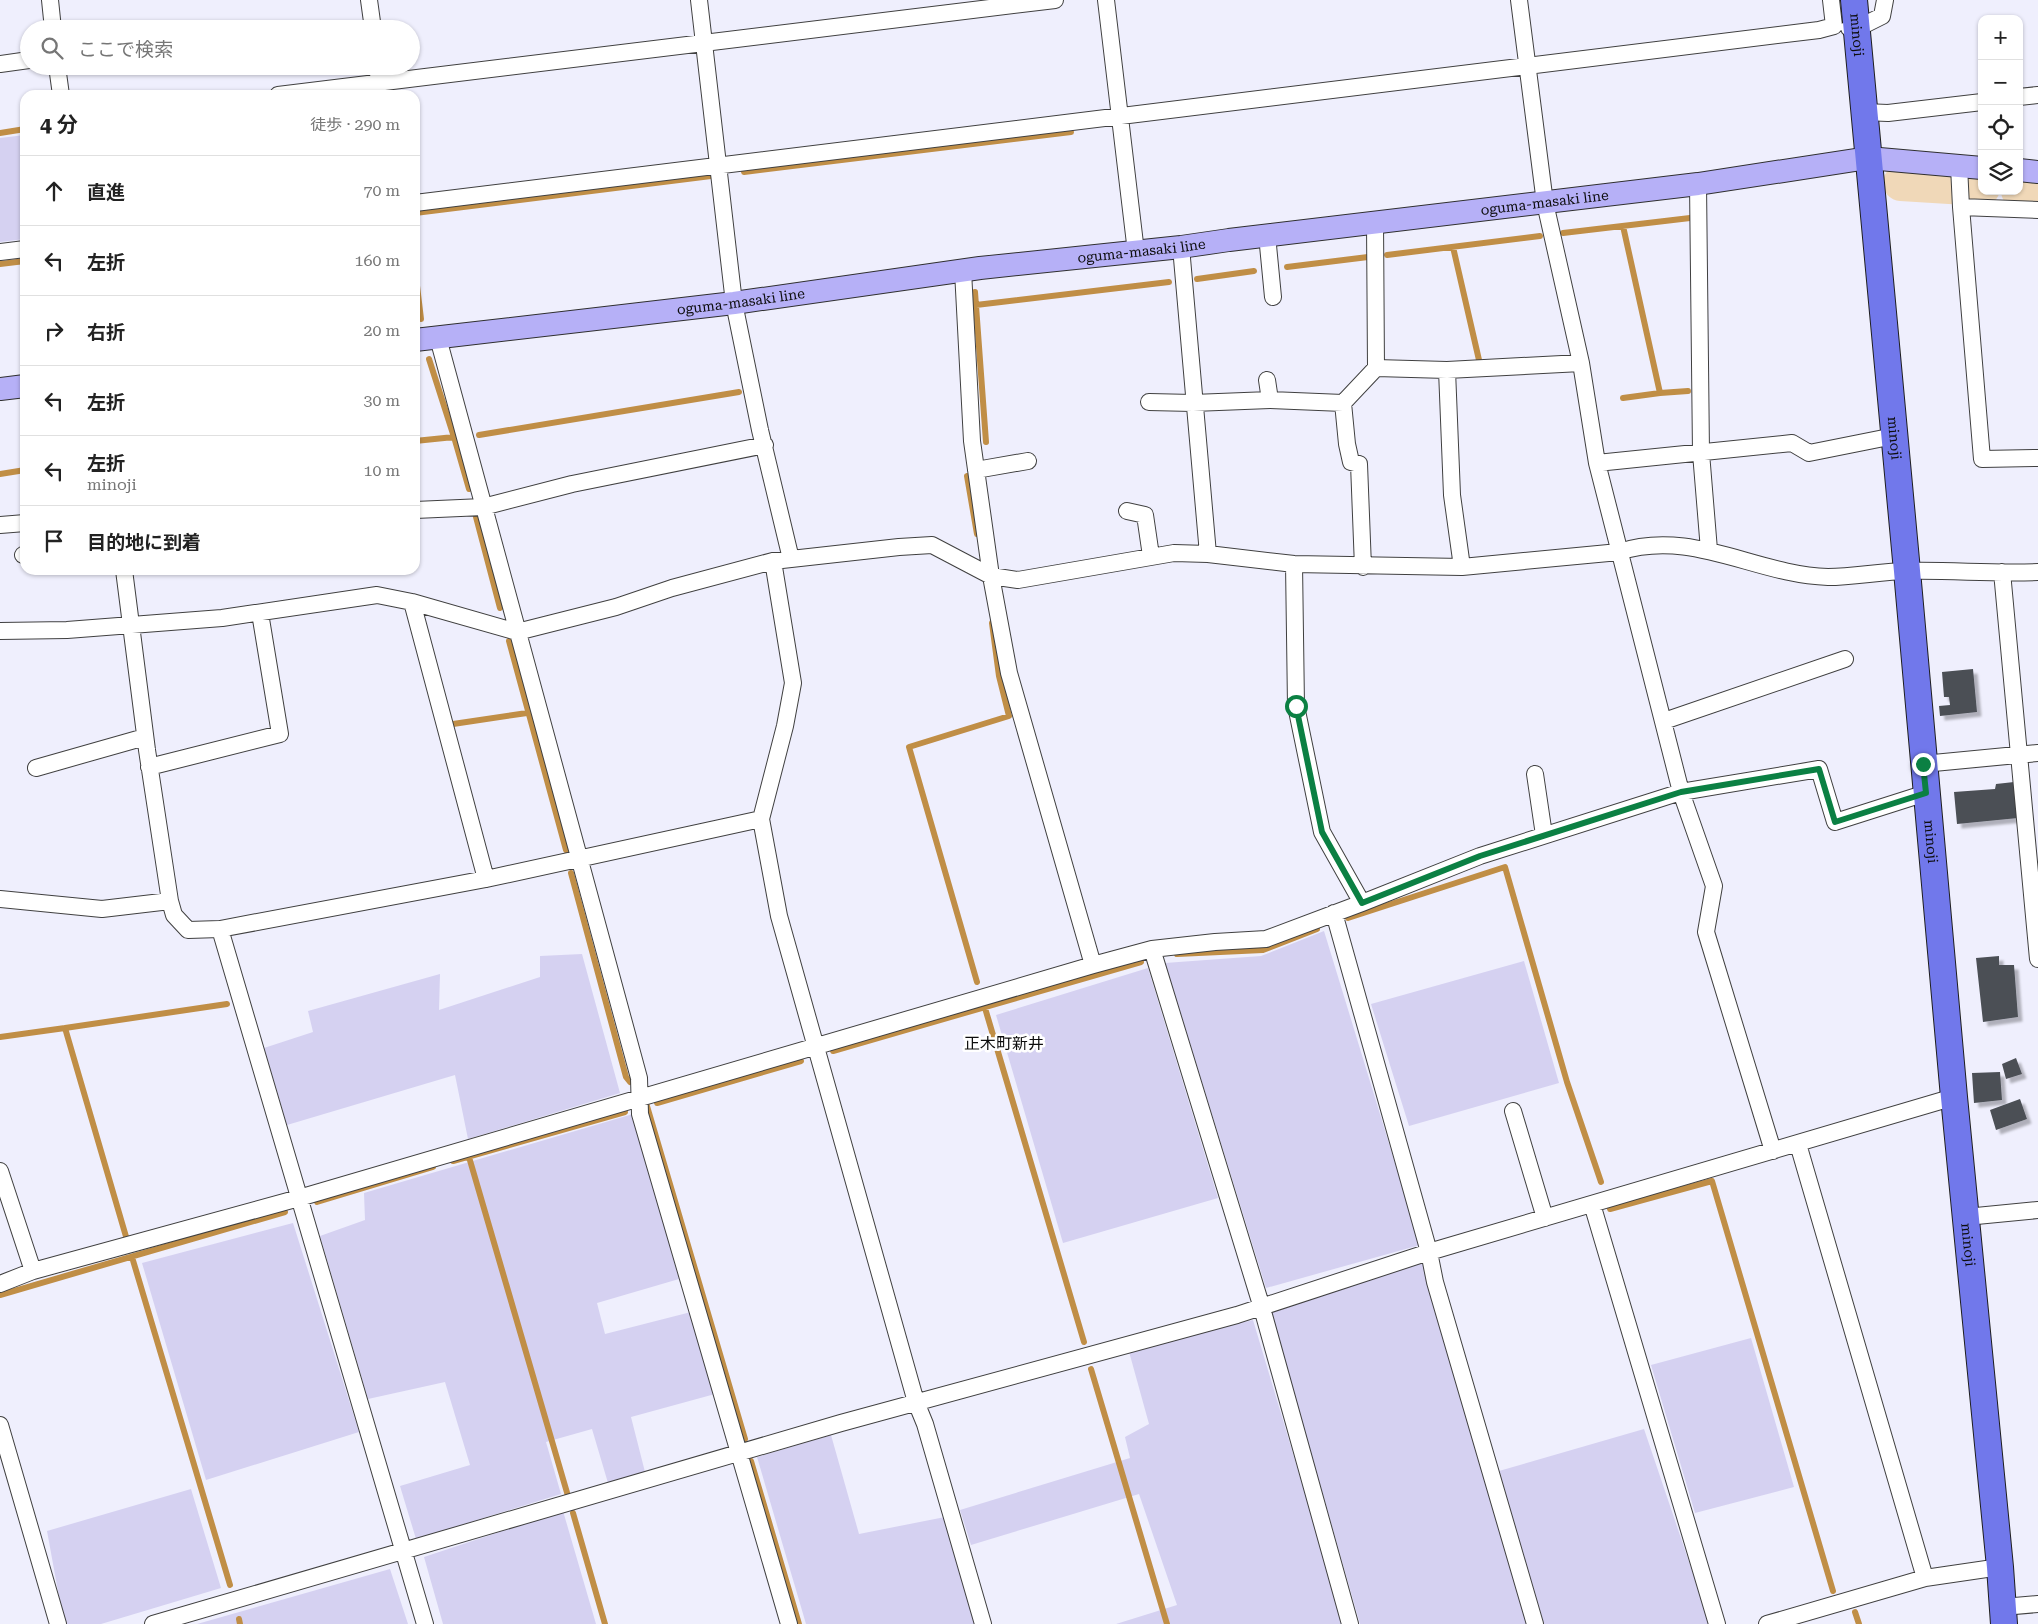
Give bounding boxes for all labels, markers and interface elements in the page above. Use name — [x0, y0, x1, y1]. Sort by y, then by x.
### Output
street label: minoji — [1847, 12, 1867, 58]
map controls — [1978, 15, 2023, 195]
button: + — [1978, 15, 2023, 60]
search box — [20, 20, 420, 75]
icon: search — [38, 34, 66, 62]
text: ここで検索 — [78, 38, 173, 61]
button: − — [1978, 60, 2023, 105]
button: locate — [1978, 105, 2023, 150]
text: 4 分 — [40, 113, 78, 137]
text: 徒歩 · 290 m — [310, 115, 400, 134]
button: layers — [1978, 150, 2023, 195]
icon: ahead — [40, 177, 68, 205]
text: 直進 — [87, 181, 125, 204]
text: 70 m — [363, 181, 400, 200]
street label: oguma-masaki line — [1480, 187, 1610, 218]
street label: oguma-masaki line — [1077, 235, 1207, 266]
icon: left — [40, 247, 68, 275]
text: 左折 — [87, 251, 125, 274]
text: 160 m — [354, 251, 400, 270]
street label: oguma-masaki line — [676, 285, 806, 318]
icon: right — [40, 317, 68, 345]
text: 右折 — [87, 321, 125, 344]
text: 20 m — [363, 321, 400, 340]
icon: left — [40, 387, 68, 415]
text: 左折 — [87, 391, 125, 414]
text: 30 m — [363, 391, 400, 410]
street label: minoji — [1885, 416, 1905, 461]
text: 左折 — [87, 452, 125, 475]
icon: left — [40, 457, 68, 485]
text: 10 m — [363, 461, 400, 480]
text: minoji — [87, 475, 137, 494]
icon: arrive — [40, 527, 68, 555]
text: 目的地に到着 — [87, 531, 201, 554]
route start — [1285, 695, 1308, 718]
route end — [1912, 753, 1935, 776]
street label: minoji — [1921, 819, 1941, 864]
district label: 正木町新井 — [964, 1034, 1044, 1053]
street label: minoji — [1958, 1222, 1979, 1268]

